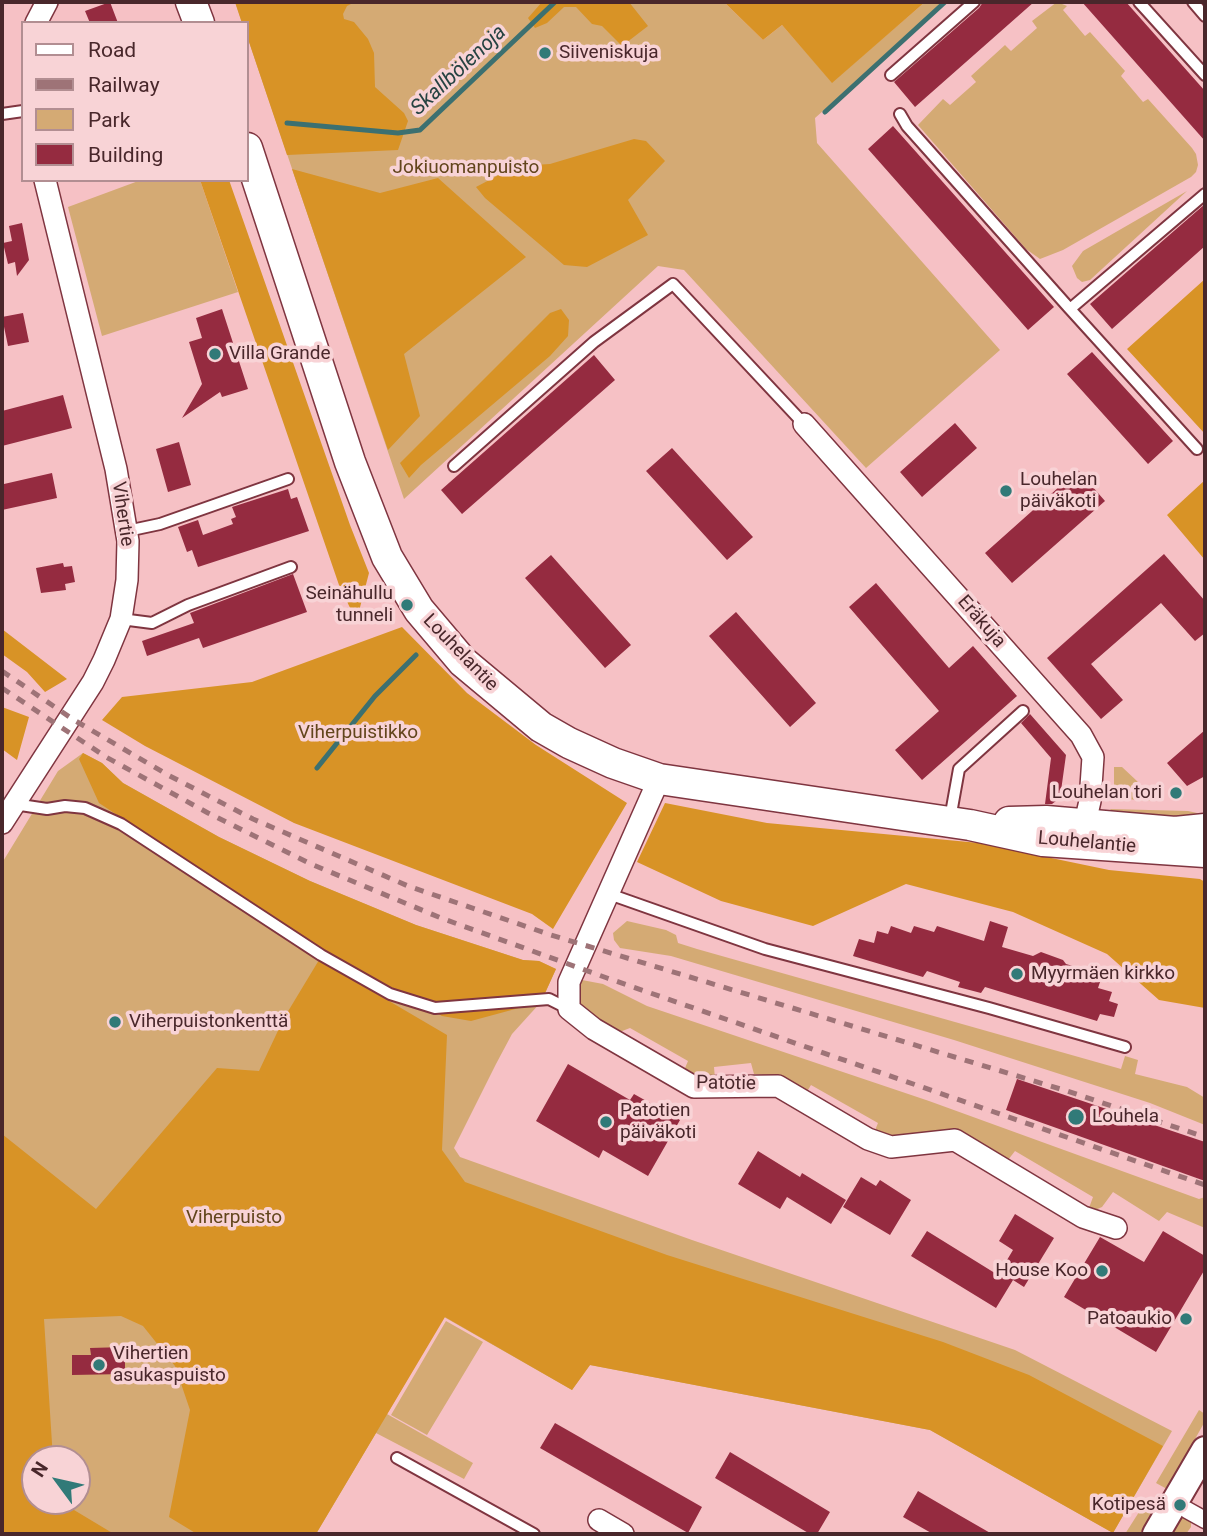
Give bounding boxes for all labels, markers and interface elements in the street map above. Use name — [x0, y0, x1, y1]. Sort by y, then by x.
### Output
legend — [21, 21, 248, 182]
water label: Skallbölenoja — [406, 21, 512, 121]
text: Road — [88, 38, 136, 62]
place label: Siiveniskuja — [559, 42, 659, 64]
marker: Siiveniskuja — [537, 45, 553, 61]
text: Railway — [88, 73, 160, 97]
text: Park — [88, 108, 130, 132]
text: Building — [88, 143, 163, 167]
park label: Jokiuomanpuisto — [393, 157, 539, 179]
place label: Villa Grande — [229, 343, 331, 365]
marker: Villa Grande — [207, 346, 223, 362]
place label: Louhelan päiväkoti — [1020, 469, 1098, 513]
street label: Vihertie — [106, 480, 138, 548]
marker: Louhelan päiväkoti — [998, 483, 1014, 499]
place label: Seinähullu tunneli — [306, 583, 393, 627]
street label: Eräkuja — [952, 591, 1010, 653]
marker: Seinähullu tunneli — [399, 597, 415, 613]
street label: Louhelantie — [418, 610, 502, 696]
park label: Viherpuistikko — [298, 722, 418, 744]
place label: Louhelan tori — [1052, 782, 1162, 804]
marker: Louhelan tori — [1168, 785, 1184, 801]
street label: Louhelantie — [1037, 827, 1137, 859]
place label: Myyrmäen kirkko — [1031, 963, 1175, 985]
marker: Myyrmäen kirkko — [1009, 966, 1025, 982]
place label: Viherpuistonkenttä — [129, 1011, 288, 1033]
marker: Viherpuistonkenttä — [107, 1014, 123, 1030]
street label: Patotie — [696, 1072, 756, 1096]
place label: Patotien päiväkoti — [620, 1100, 696, 1144]
place label: Louhela — [1092, 1106, 1159, 1128]
marker: Louhela — [1066, 1107, 1086, 1127]
marker: Patotien päiväkoti — [598, 1114, 614, 1130]
park label: Viherpuisto — [186, 1207, 282, 1229]
place label: House Koo — [995, 1260, 1088, 1282]
marker: House Koo — [1094, 1263, 1110, 1279]
place label: Patoaukio — [1087, 1308, 1172, 1330]
marker: Patoaukio — [1178, 1311, 1194, 1327]
place label: Vihertien asukaspuisto — [113, 1343, 226, 1387]
marker: Vihertien asukaspuisto — [91, 1357, 107, 1373]
north arrow — [21, 1445, 91, 1515]
text: N — [26, 1457, 53, 1481]
place label: Kotipesä — [1092, 1494, 1166, 1516]
marker: Kotipesä — [1172, 1497, 1188, 1513]

